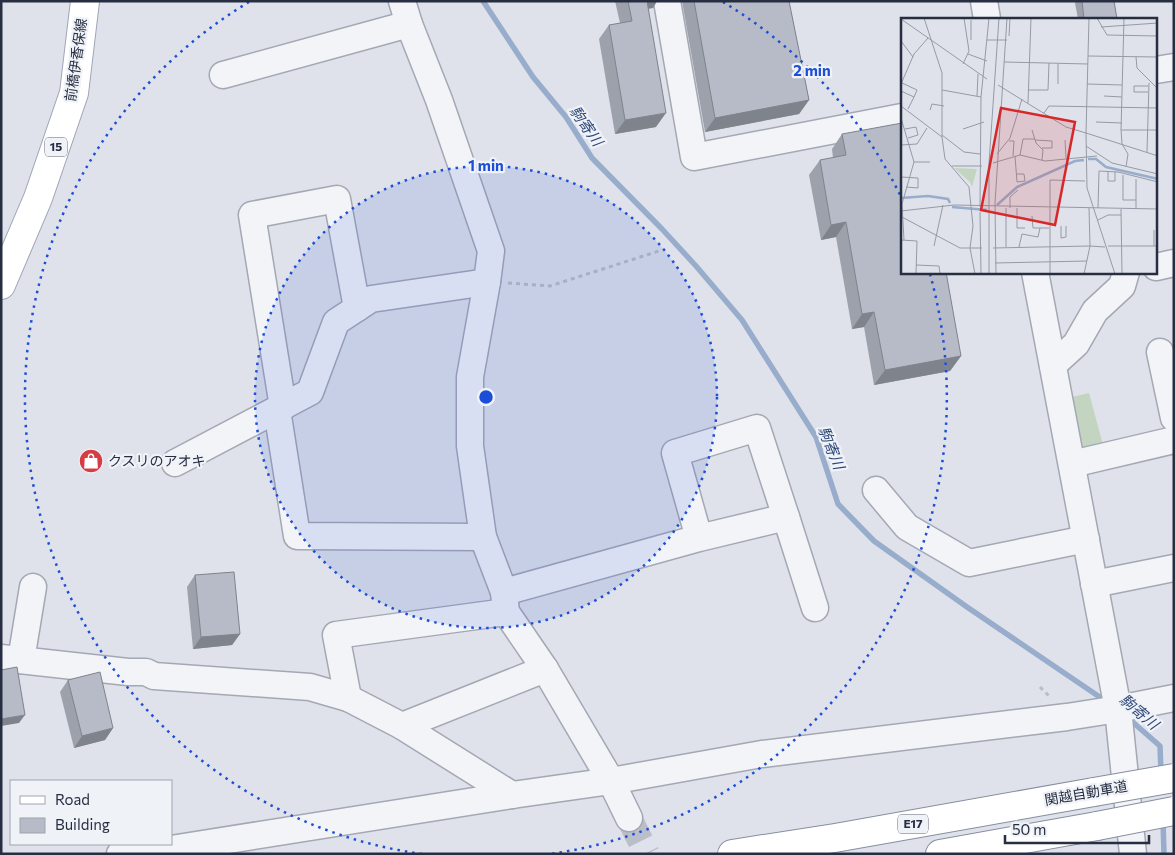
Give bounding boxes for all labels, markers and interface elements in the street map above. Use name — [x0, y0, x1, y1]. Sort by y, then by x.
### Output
street label: 前橋伊香保線 — [61, 17, 90, 103]
inset map — [901, 18, 1158, 274]
text: 2 min — [793, 61, 831, 79]
water label: 駒寄川 — [567, 102, 608, 151]
road number: 15 — [45, 138, 67, 156]
text: 1 min — [468, 156, 504, 174]
centre of rings — [477, 388, 495, 406]
water label: 駒寄川 — [815, 423, 849, 474]
shop icon: クスリのアオキ — [78, 448, 104, 474]
place label: クスリのアオキ — [108, 452, 206, 469]
water label: 駒寄川 — [1117, 690, 1164, 734]
street label: 関越自動車道 — [1043, 777, 1129, 808]
legend — [10, 780, 172, 845]
text: Road — [55, 790, 90, 808]
scale bar — [1005, 812, 1149, 844]
road number: E17 — [898, 814, 928, 834]
text: Building — [55, 815, 110, 833]
text: 50 m — [1012, 820, 1046, 838]

